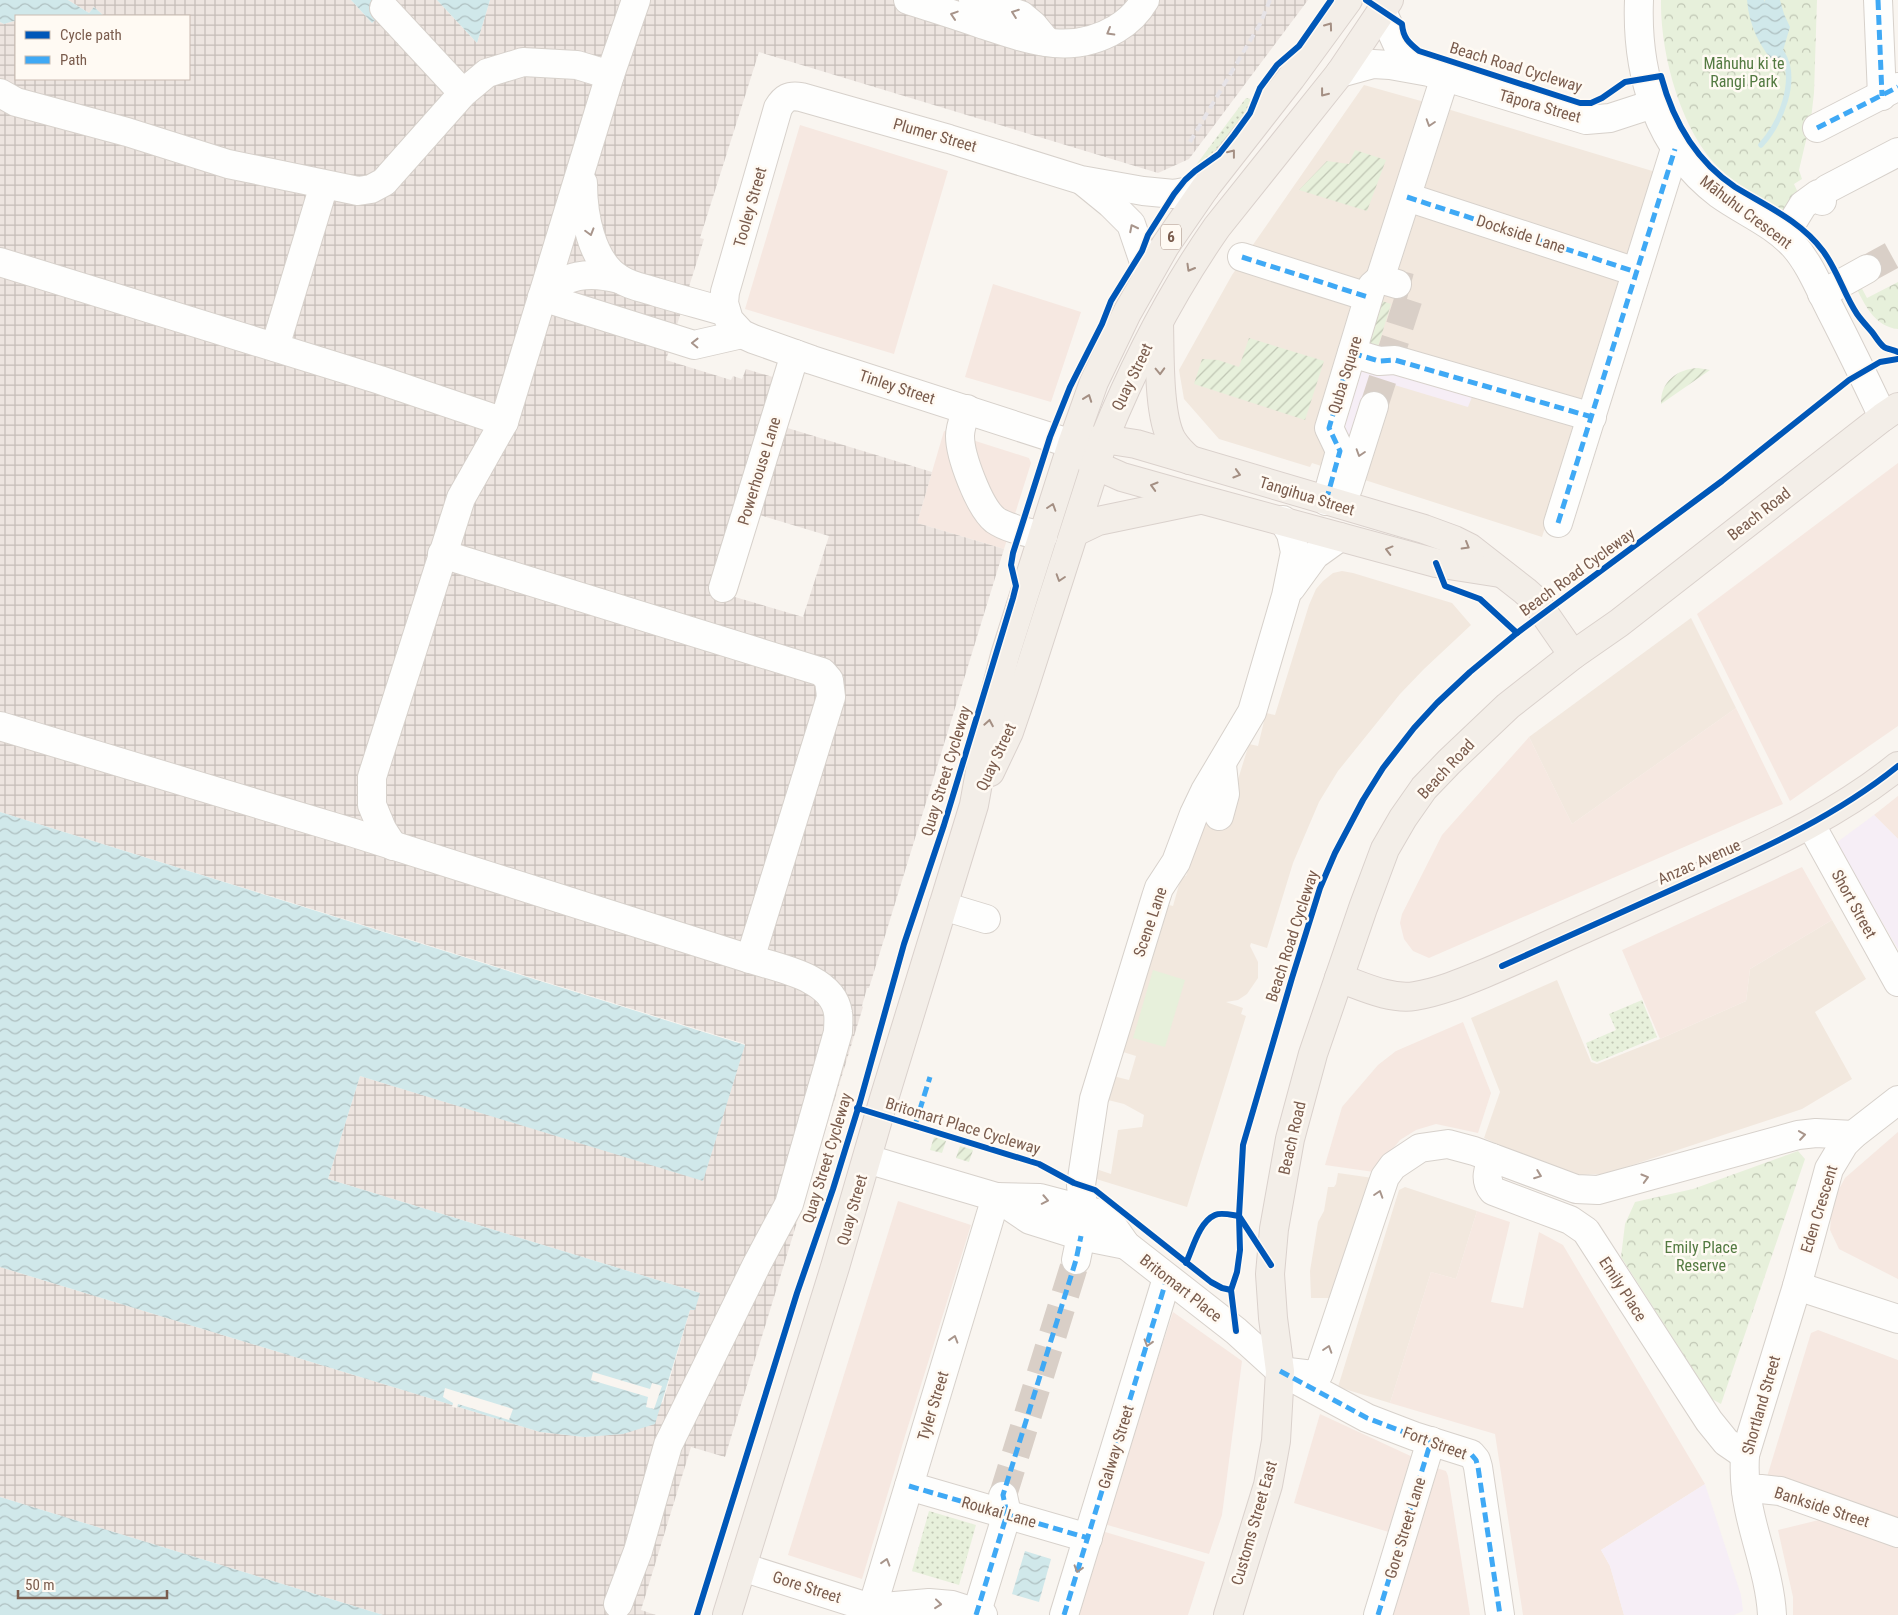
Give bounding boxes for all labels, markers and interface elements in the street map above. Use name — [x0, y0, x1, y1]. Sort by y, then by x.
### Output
one-way arrow — [1011, 9, 1020, 19]
one-way arrow — [950, 11, 958, 21]
legend — [15, 15, 190, 80]
one-way arrow — [1323, 23, 1331, 32]
text: Cycle path — [60, 26, 122, 44]
one-way arrow — [1106, 26, 1115, 36]
street label: Beach Road Cycleway — [1448, 38, 1585, 96]
text: Path — [60, 51, 87, 69]
park label: Māhuhu ki te Rangi Park — [1703, 54, 1785, 91]
street label: Tāpora Street — [1497, 85, 1583, 127]
one-way arrow — [1320, 88, 1329, 97]
street label: Plumer Street — [891, 114, 979, 156]
one-way arrow — [1426, 118, 1436, 127]
one-way arrow — [1226, 150, 1234, 159]
street label: Tooley Street — [729, 164, 771, 249]
street label: Māhuhu Crescent — [1696, 171, 1796, 253]
street label: Dockside Lane — [1474, 211, 1568, 257]
road number: 6 — [1161, 224, 1181, 250]
one-way arrow — [1129, 225, 1139, 234]
one-way arrow — [585, 228, 595, 236]
one-way arrow — [1187, 263, 1197, 272]
street label: Quba Square — [1324, 334, 1366, 416]
one-way arrow — [691, 338, 698, 348]
street label: Quay Street — [1108, 340, 1157, 414]
street label: Tinley Street — [857, 366, 938, 408]
one-way arrow — [1155, 367, 1166, 375]
one-way arrow — [1082, 394, 1093, 403]
street label: Powerhouse Lane — [734, 415, 784, 527]
one-way arrow — [1355, 448, 1365, 456]
one-way arrow — [1232, 469, 1240, 479]
street label: Tangihua Street — [1257, 472, 1357, 520]
one-way arrow — [1150, 481, 1158, 491]
street label: Beach Road — [1724, 483, 1794, 545]
one-way arrow — [1046, 503, 1056, 512]
street label: Beach Road Cycleway — [1516, 524, 1638, 620]
one-way arrow — [1460, 540, 1469, 550]
one-way arrow — [1386, 546, 1394, 556]
one-way arrow — [1055, 573, 1065, 582]
street label: Quay Street Cycleway — [917, 703, 975, 838]
one-way arrow — [983, 718, 994, 727]
street label: Quay Street — [972, 720, 1020, 794]
street label: Beach Road — [1414, 735, 1478, 803]
street label: Anzac Avenue — [1655, 835, 1743, 889]
street label: Beach Road Cycleway — [1262, 867, 1322, 1004]
street label: Short Street — [1827, 867, 1881, 942]
street label: Scene Lane — [1129, 885, 1171, 959]
street label: Quay Street Cycleway — [798, 1091, 856, 1225]
street label: Britomart Place Cycleway — [883, 1093, 1043, 1159]
street label: Beach Road — [1274, 1099, 1310, 1177]
one-way arrow — [1799, 1130, 1807, 1141]
street label: Eden Crescent — [1797, 1163, 1841, 1255]
one-way arrow — [1533, 1169, 1542, 1179]
street label: Quay Street — [833, 1172, 871, 1248]
one-way arrow — [1641, 1173, 1649, 1183]
one-way arrow — [1374, 1191, 1384, 1199]
one-way arrow — [1040, 1194, 1049, 1204]
park label: Emily Place Reserve — [1665, 1238, 1737, 1275]
street label: Britomart Place — [1136, 1250, 1226, 1326]
street label: Emily Place — [1595, 1253, 1651, 1325]
one-way arrow — [948, 1336, 958, 1344]
one-way arrow — [1144, 1338, 1154, 1347]
one-way arrow — [1322, 1345, 1332, 1353]
street label: Shortland Street — [1738, 1353, 1784, 1457]
street label: Tyler Street — [913, 1369, 953, 1443]
street label: Galway Street — [1094, 1403, 1138, 1491]
street label: Fort Street — [1400, 1423, 1470, 1463]
street label: Customs Street East — [1227, 1458, 1281, 1587]
street label: Gore Street Lane — [1381, 1475, 1429, 1581]
street label: Bankside Street — [1772, 1483, 1872, 1531]
street label: Roukai Lane — [959, 1492, 1039, 1532]
one-way arrow — [881, 1558, 891, 1566]
one-way arrow — [1074, 1565, 1084, 1573]
street label: Gore Street — [770, 1567, 844, 1607]
scale bar — [18, 1568, 166, 1600]
text: 50 m — [25, 1576, 55, 1594]
one-way arrow — [935, 1598, 943, 1609]

